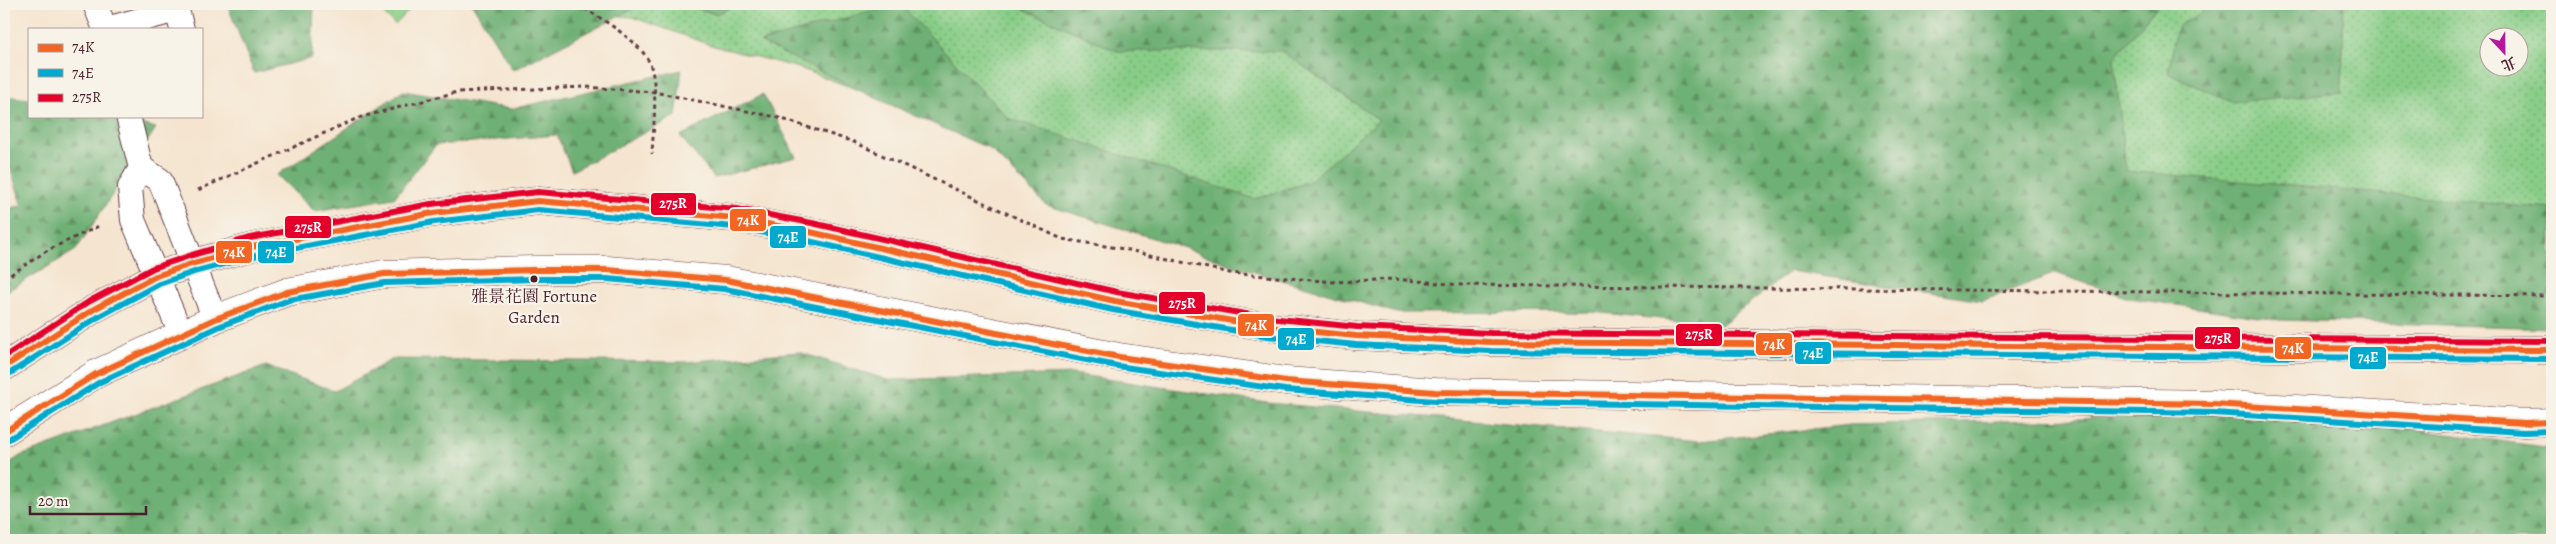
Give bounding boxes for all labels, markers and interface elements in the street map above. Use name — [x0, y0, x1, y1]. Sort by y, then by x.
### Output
legend — [28, 28, 202, 118]
north arrow — [2478, 28, 2528, 78]
text: 74K — [72, 37, 95, 57]
text: 北 — [2499, 52, 2519, 75]
text: 74E — [72, 63, 94, 83]
text: 275R — [72, 87, 102, 107]
line badge: 275R — [650, 192, 697, 216]
text: 275R — [659, 194, 687, 213]
line badge: 74K — [729, 208, 767, 232]
text: 74K — [737, 211, 760, 230]
line badge: 275R — [284, 215, 332, 239]
text: 275R — [294, 218, 322, 237]
line badge: 74E — [769, 225, 807, 249]
text: 74E — [778, 228, 798, 247]
line badge: 74K — [215, 240, 253, 264]
line badge: 74E — [257, 240, 295, 264]
text: 74K — [223, 243, 246, 262]
text: 74E — [266, 243, 286, 262]
marker: 雅景花園 Fortune Garden — [529, 274, 539, 284]
place label: 雅景花園 Fortune Garden — [471, 285, 597, 329]
line badge: 275R — [1158, 291, 1206, 315]
text: 275R — [1168, 294, 1196, 313]
line badge: 74K — [1237, 313, 1275, 337]
text: 74K — [1245, 316, 1268, 335]
line badge: 275R — [1675, 323, 1723, 347]
text: 275R — [1685, 325, 1713, 344]
line badge: 275R — [2194, 326, 2241, 350]
line badge: 74E — [1277, 327, 1315, 351]
text: 275R — [2204, 329, 2232, 348]
text: 74E — [1286, 330, 1306, 349]
line badge: 74K — [1755, 332, 1793, 356]
text: 74K — [1763, 335, 1786, 354]
line badge: 74K — [2274, 336, 2312, 360]
text: 74K — [2282, 339, 2305, 358]
line badge: 74E — [1794, 341, 1832, 365]
text: 74E — [1803, 344, 1823, 363]
line badge: 74E — [2349, 346, 2387, 370]
text: 74E — [2358, 348, 2378, 367]
scale bar — [30, 484, 146, 516]
text: 20 m — [38, 491, 69, 511]

